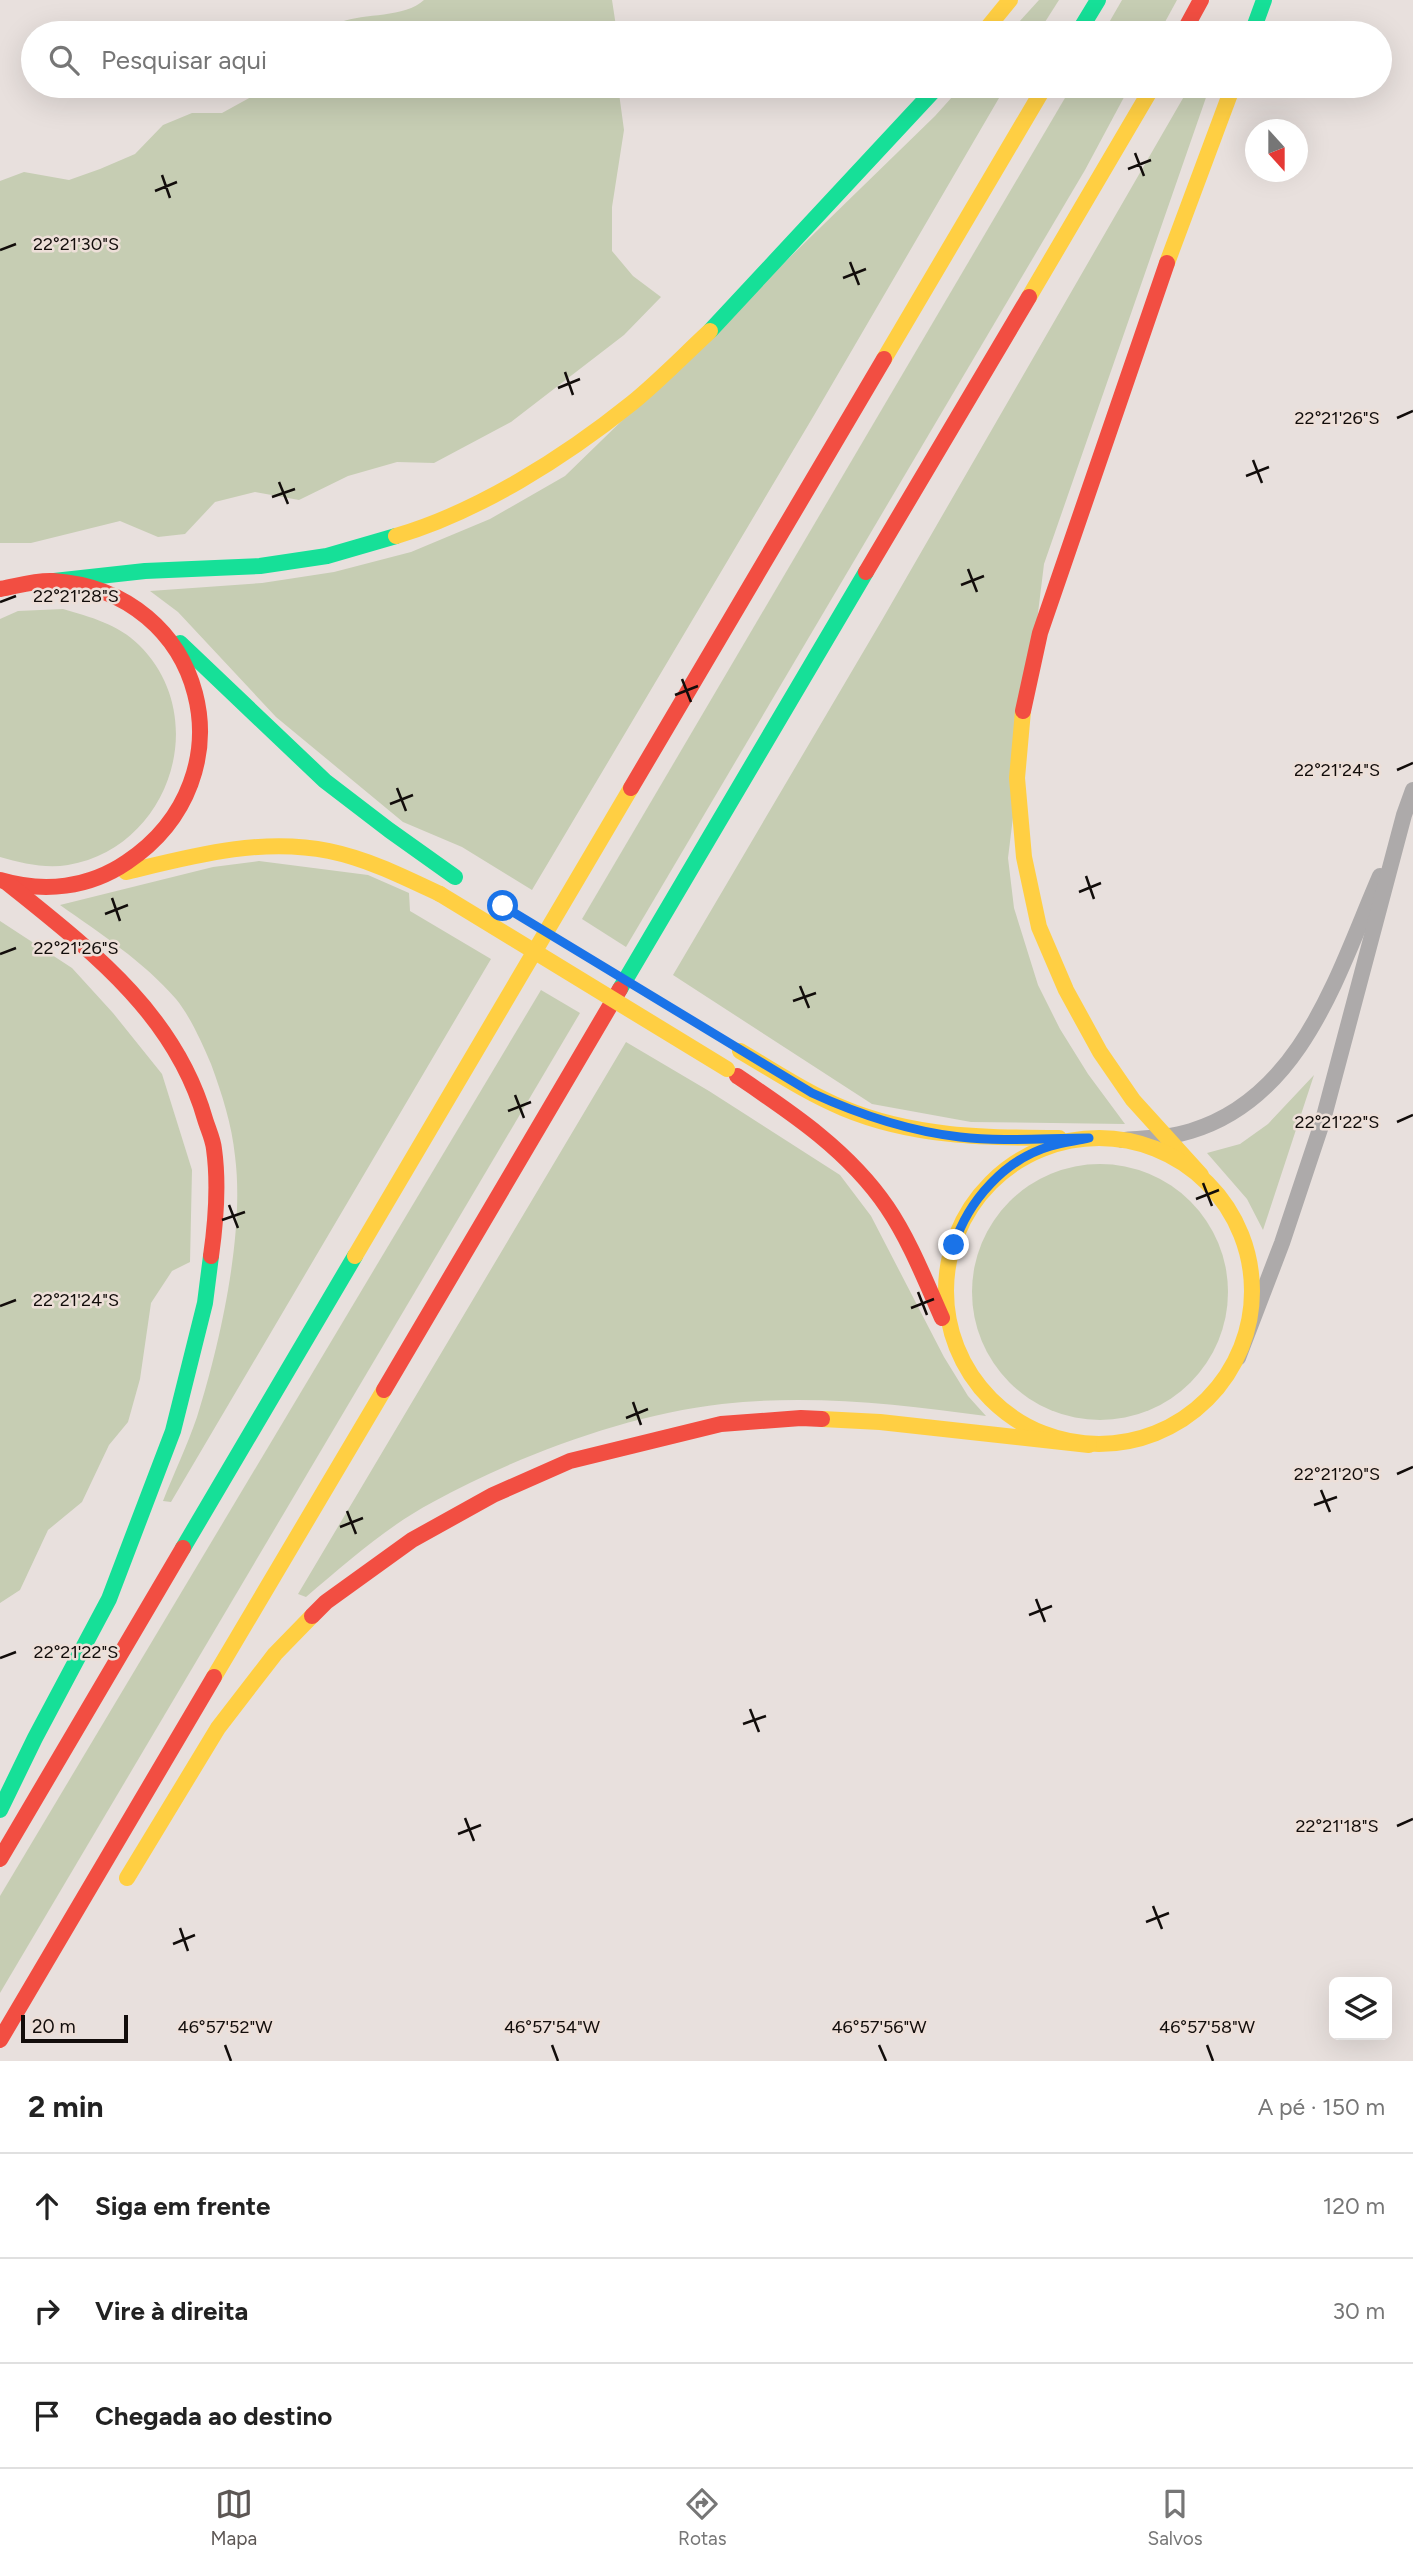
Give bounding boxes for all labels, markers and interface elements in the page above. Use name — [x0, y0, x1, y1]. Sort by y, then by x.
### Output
search box — [21, 21, 1392, 98]
icon: search — [45, 41, 83, 79]
text: Pesquisar aqui — [101, 44, 267, 76]
north arrow — [1245, 119, 1308, 182]
text: 22°21'30"S — [33, 233, 119, 255]
text: 22°21'26"S — [1295, 407, 1379, 429]
text: 22°21'28"S — [33, 585, 119, 607]
text: 22°21'24"S — [1294, 759, 1380, 781]
route start — [487, 890, 518, 921]
text: 22°21'26"S — [34, 937, 118, 959]
text: 22°21'22"S — [1295, 1111, 1379, 1133]
route end — [938, 1229, 969, 1260]
text: 22°21'24"S — [33, 1289, 119, 1311]
text: 22°21'20"S — [1294, 1463, 1380, 1485]
text: 22°21'22"S — [34, 1641, 118, 1663]
text: 22°21'18"S — [1295, 1815, 1379, 1837]
map controls — [1329, 1977, 1392, 2040]
button: layers — [1329, 1977, 1392, 2040]
scale bar — [21, 2012, 128, 2044]
text: 20 m — [32, 2015, 76, 2038]
text: 46°57'52"W — [177, 2016, 273, 2038]
text: 46°57'54"W — [504, 2016, 601, 2038]
text: 46°57'56"W — [831, 2016, 927, 2038]
text: 46°57'58"W — [1159, 2016, 1256, 2038]
text: 2 min — [28, 2088, 104, 2125]
text: A pé · 150 m — [1258, 2093, 1385, 2121]
icon: ahead — [28, 2187, 66, 2225]
text: Siga em frente — [95, 2190, 270, 2222]
text: 120 m — [1323, 2192, 1385, 2220]
icon: right — [28, 2292, 66, 2330]
text: Vire à direita — [95, 2295, 248, 2327]
text: 30 m — [1332, 2297, 1385, 2325]
icon: arrive — [28, 2397, 66, 2435]
text: Chegada ao destino — [95, 2400, 332, 2432]
tab: Mapa — [210, 2485, 257, 2550]
tab: Rotas — [678, 2485, 727, 2550]
tab: Salvos — [1147, 2485, 1203, 2550]

